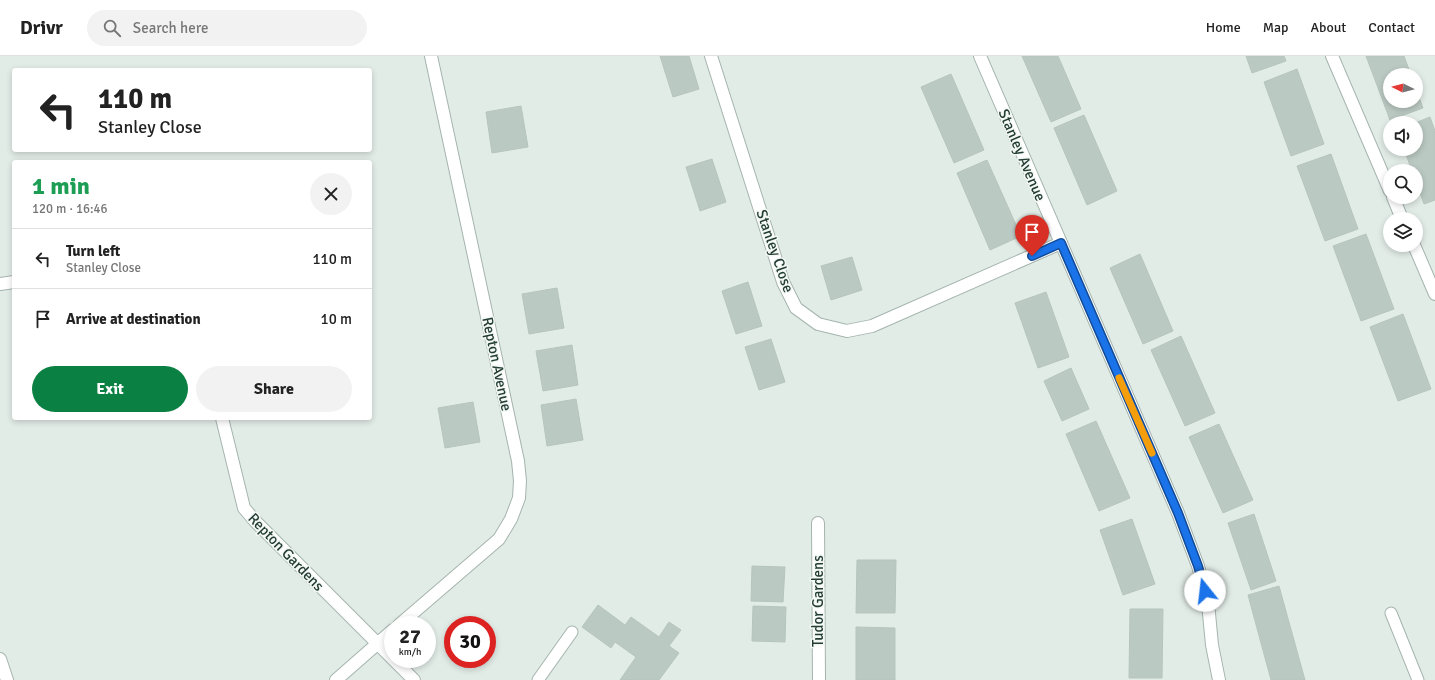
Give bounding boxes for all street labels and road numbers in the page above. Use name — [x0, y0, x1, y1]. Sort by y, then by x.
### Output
street label: Stanley Avenue — [995, 106, 1049, 204]
street label: Stanley Close — [752, 207, 798, 295]
street label: Repton Avenue — [478, 315, 516, 413]
street label: Repton Gardens — [244, 509, 328, 595]
street label: Tudor Gardens — [809, 555, 827, 647]

